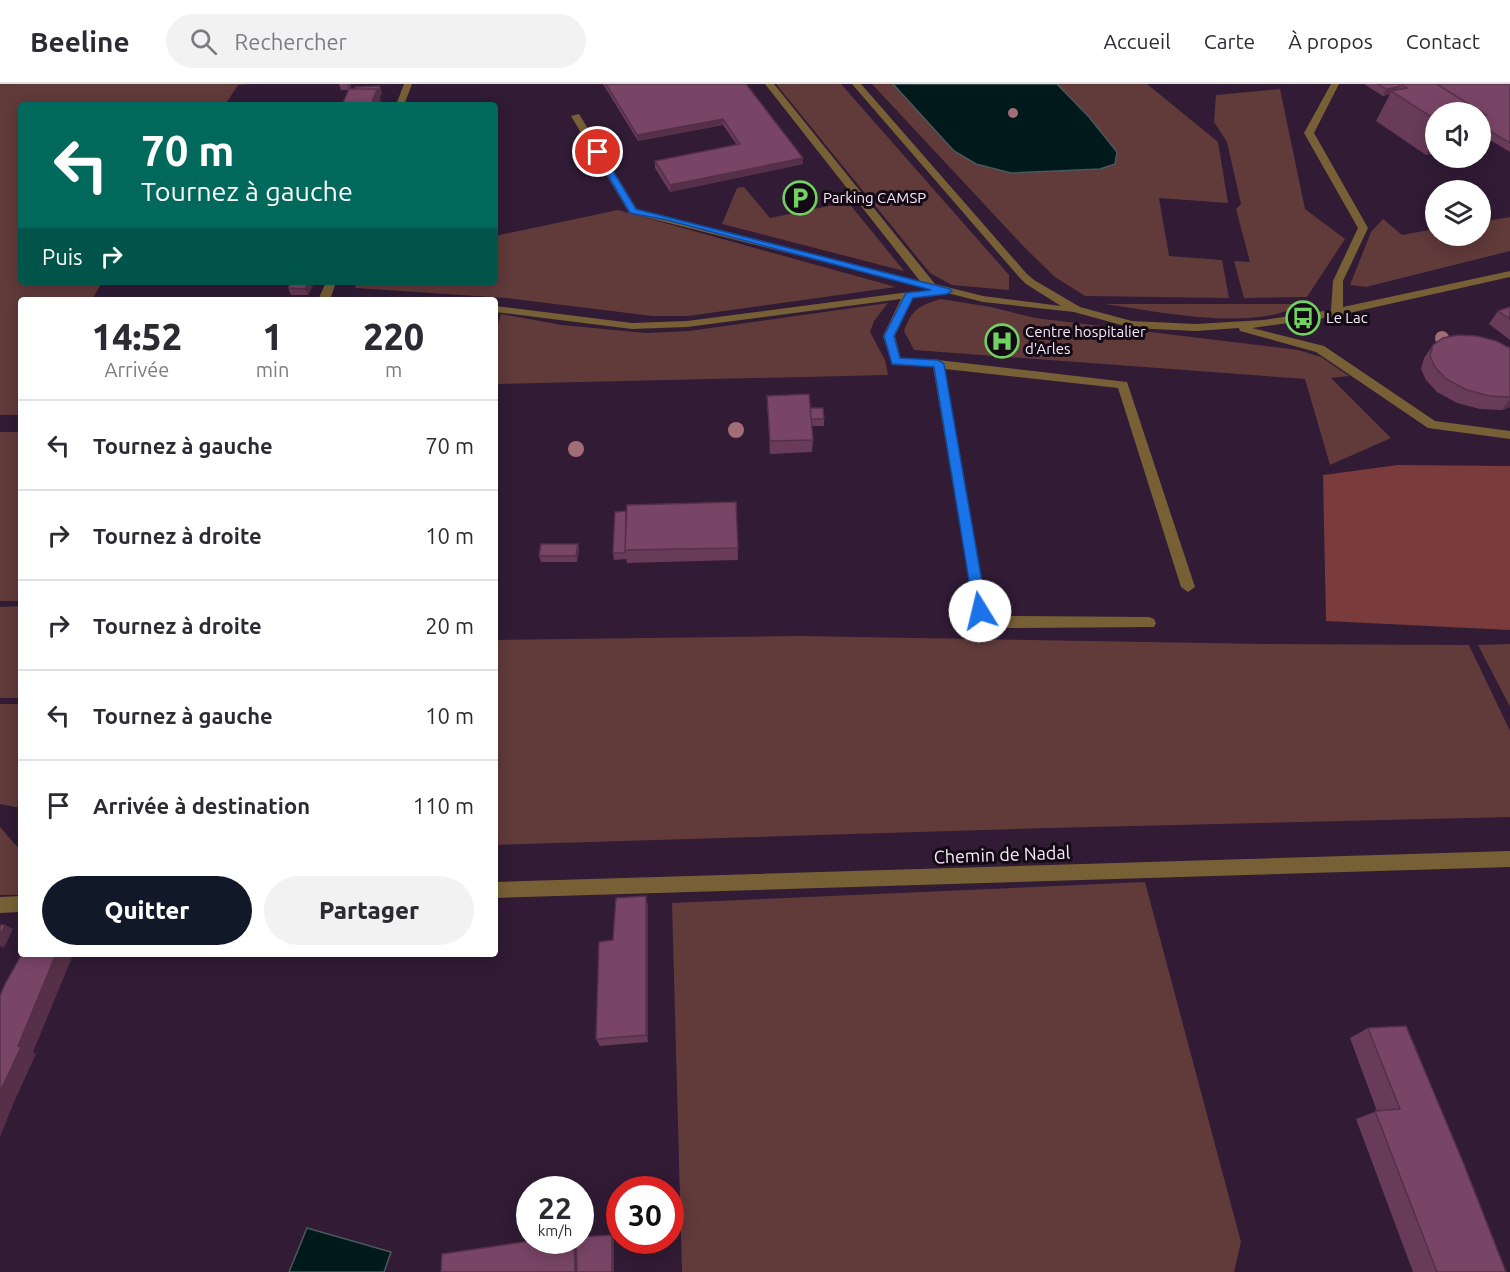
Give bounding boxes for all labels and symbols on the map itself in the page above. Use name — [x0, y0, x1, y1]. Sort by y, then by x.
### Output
pin — [572, 126, 623, 177]
parking icon: Parking CAMSP — [782, 180, 818, 216]
place label: Parking CAMSP — [823, 189, 926, 206]
bus stop icon: Le Lac — [1285, 300, 1321, 336]
place label: Le Lac — [1326, 309, 1368, 326]
hospital icon: Centre hospitalier d'Arles — [984, 323, 1020, 359]
place label: Centre hospitalier d'Arles — [1025, 323, 1146, 357]
position arrow — [948, 579, 1012, 643]
street label: Chemin de Nadal — [933, 842, 1071, 866]
speed limit sign: 30 — [606, 1176, 684, 1254]

